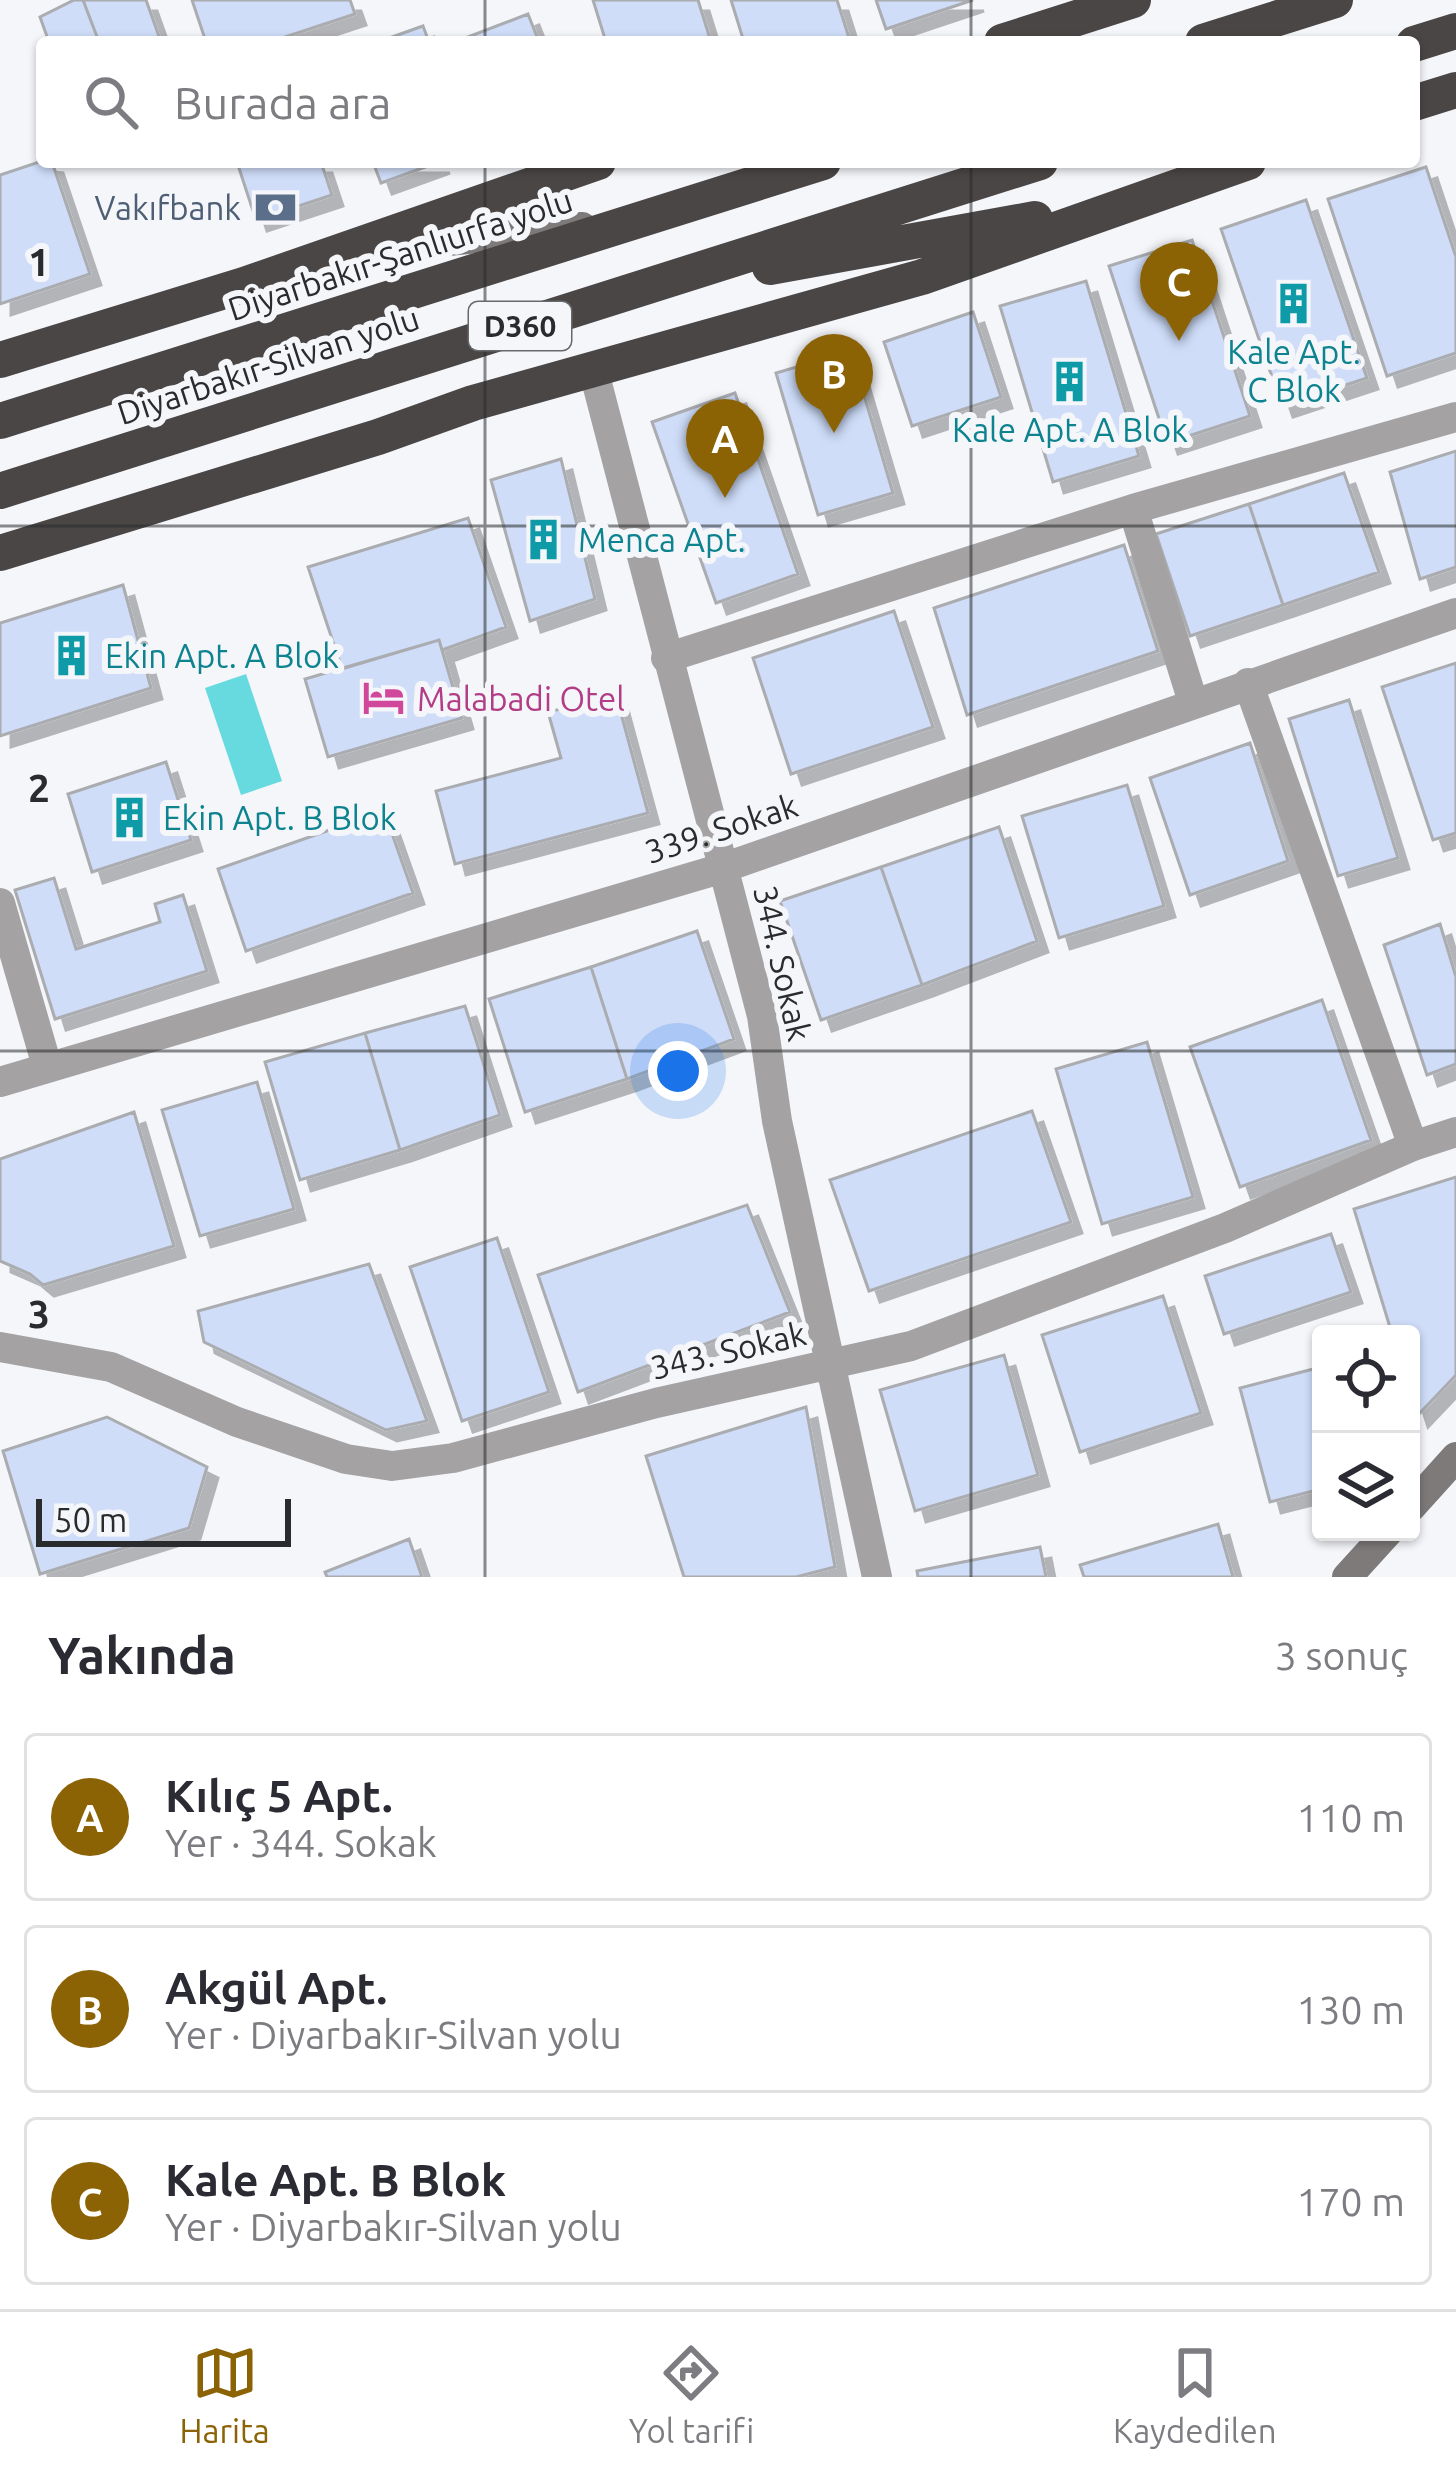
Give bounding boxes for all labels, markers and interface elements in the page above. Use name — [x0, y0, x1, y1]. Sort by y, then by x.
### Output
search box — [36, 36, 1420, 168]
icon: search — [78, 69, 144, 135]
text: Burada ara — [174, 77, 391, 128]
street label: Diyarbakır-Şanlıurfa yolu — [223, 181, 577, 327]
bank icon: Vakıfbank — [252, 184, 298, 230]
place label: Vakıfbank — [95, 189, 241, 226]
text: 1 — [28, 240, 50, 283]
pin: C — [1140, 242, 1218, 341]
building icon: Kale Apt. C Blok — [1271, 280, 1317, 326]
street label: Diyarbakır-Silvan yolu — [113, 299, 423, 431]
road number: D360 — [469, 302, 571, 350]
place label: Kale Apt. C Blok — [1227, 333, 1361, 408]
pin: B — [795, 334, 873, 433]
building icon: Kale Apt. A Blok — [1047, 358, 1093, 404]
pin: A — [686, 399, 764, 498]
place label: Kale Apt. A Blok — [952, 411, 1188, 448]
building icon: Menca Apt. — [521, 516, 567, 562]
place label: Menca Apt. — [578, 521, 746, 558]
building icon: Ekin Apt. A Blok — [48, 632, 94, 678]
place label: Ekin Apt. A Blok — [105, 637, 339, 674]
hotel icon: Malabadi Otel — [360, 675, 406, 721]
place label: Malabadi Otel — [417, 680, 625, 717]
text: 2 — [28, 766, 50, 809]
street label: 339. Sokak — [640, 786, 802, 870]
building icon: Ekin Apt. B Blok — [106, 794, 152, 840]
place label: Ekin Apt. B Blok — [163, 799, 397, 836]
street label: 344. Sokak — [747, 882, 819, 1045]
your location — [648, 1041, 708, 1101]
text: 3 — [28, 1292, 50, 1335]
street label: 343. Sokak — [647, 1314, 810, 1386]
map controls — [1312, 1325, 1420, 1541]
button: locate — [1312, 1325, 1420, 1433]
button: layers — [1312, 1433, 1420, 1541]
scale bar — [36, 1493, 291, 1546]
text: 50 m — [54, 1501, 127, 1538]
text: Yakında — [48, 1626, 236, 1684]
text: 3 sonuç — [1275, 1634, 1408, 1677]
text: Kılıç 5 Apt. — [165, 1770, 393, 1821]
text: A — [76, 1796, 104, 1839]
text: 110 m — [1296, 1796, 1405, 1839]
text: Yer · 344. Sokak — [165, 1821, 437, 1864]
text: Akgül Apt. — [165, 1962, 387, 2013]
text: B — [77, 1988, 103, 2031]
text: 130 m — [1296, 1988, 1405, 2031]
text: Yer · Diyarbakır-Silvan yolu — [165, 2013, 622, 2056]
text: Kale Apt. B Blok — [165, 2154, 506, 2205]
text: C — [78, 2180, 102, 2223]
text: 170 m — [1296, 2180, 1405, 2223]
text: Yer · Diyarbakır-Silvan yolu — [165, 2205, 622, 2248]
tab: Harita — [179, 2340, 270, 2449]
tab: Yol tarifi — [629, 2340, 754, 2449]
tab: Kaydedilen — [1113, 2340, 1277, 2449]

